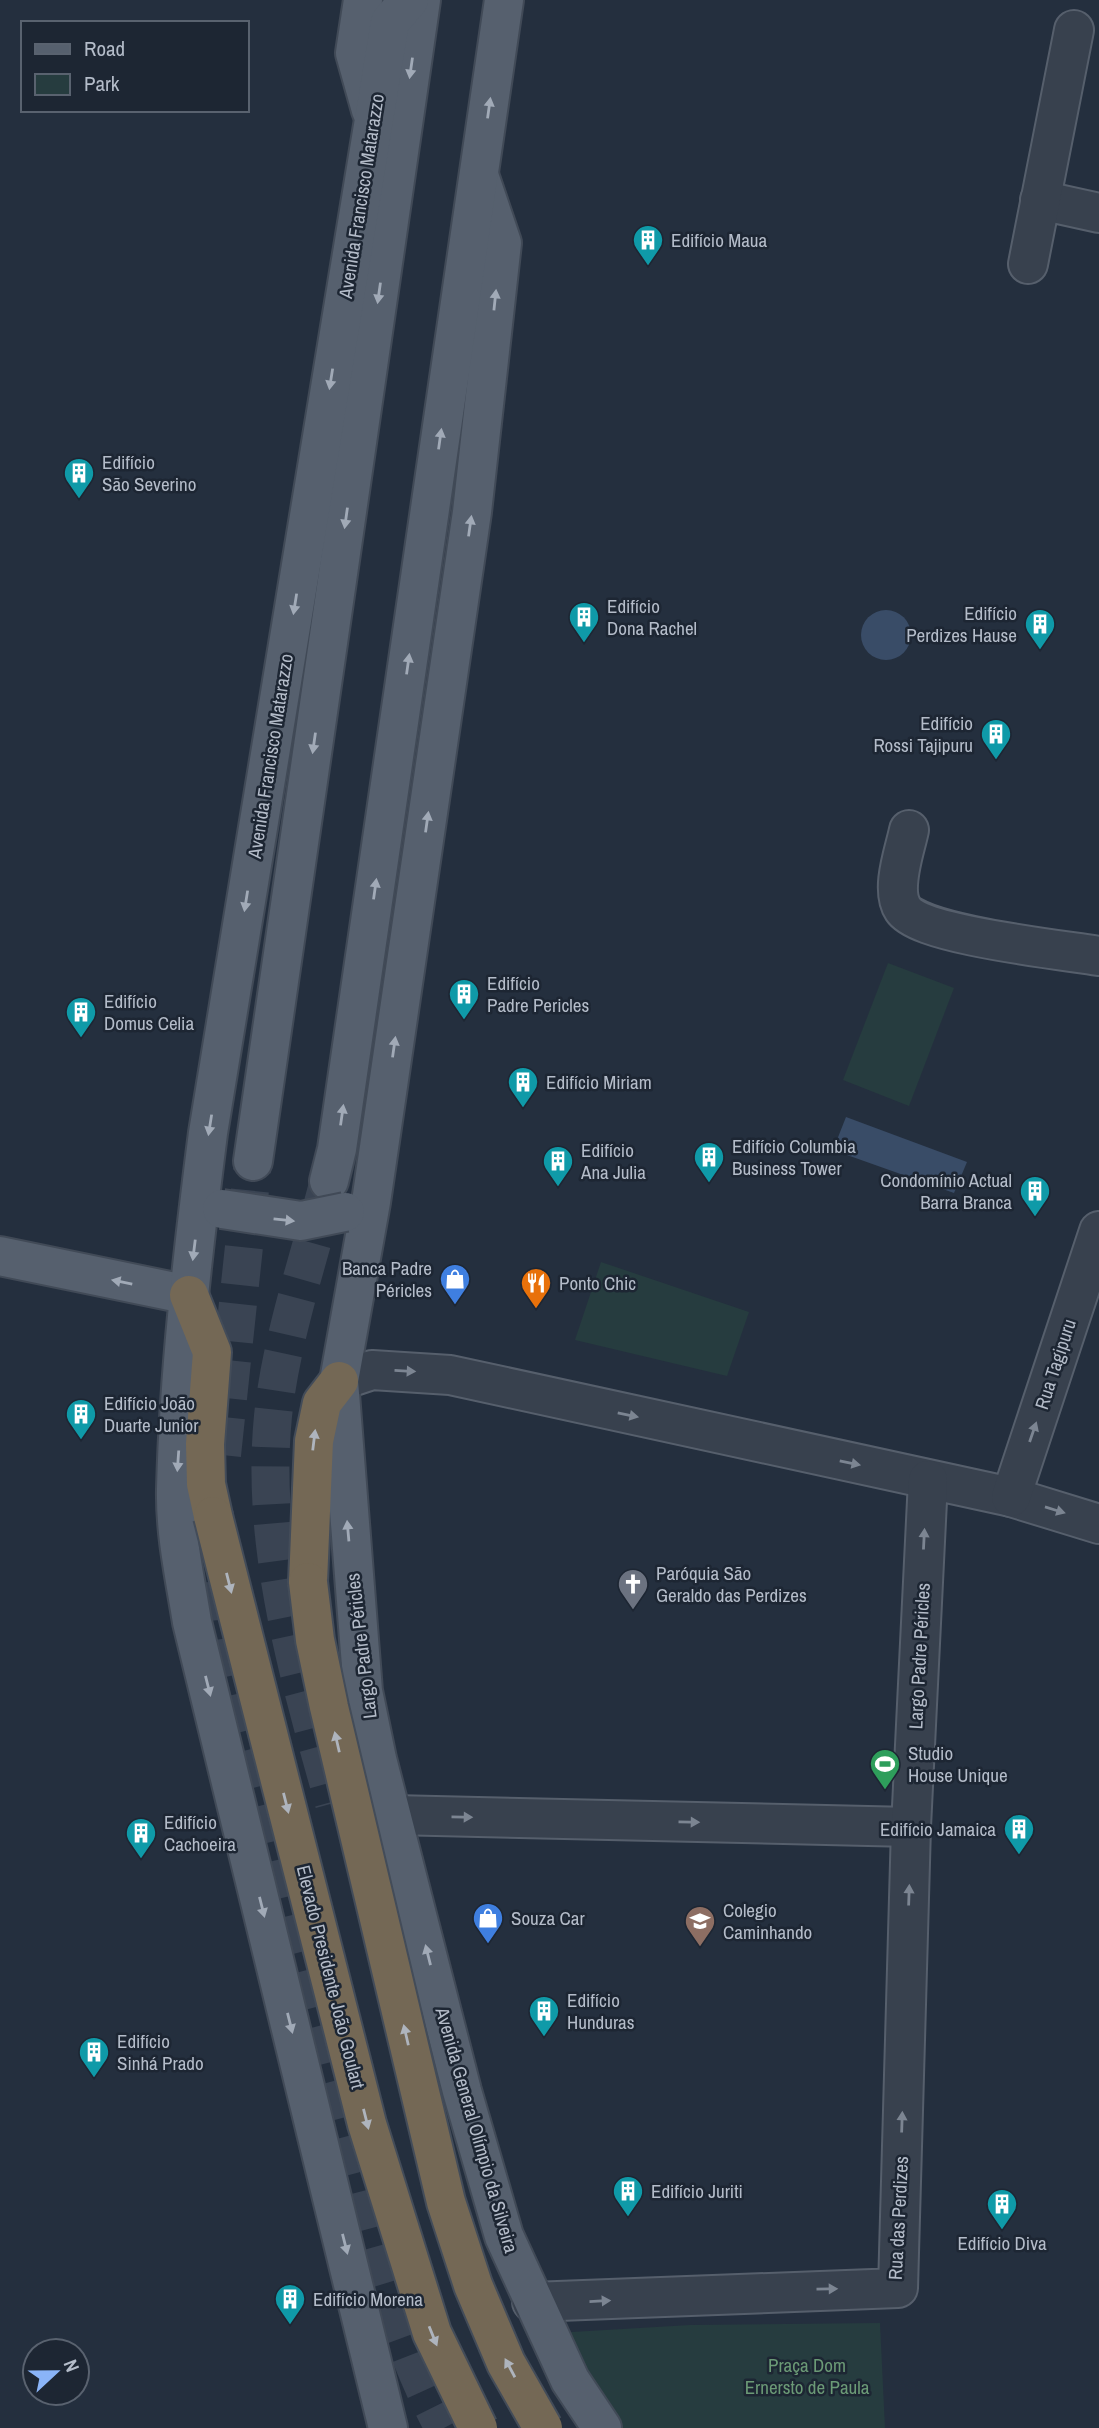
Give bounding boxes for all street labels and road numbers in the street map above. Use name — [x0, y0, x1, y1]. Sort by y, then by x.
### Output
street label: Avenida Francisco Matarazzo — [332, 92, 390, 301]
street label: Avenida Francisco Matarazzo — [241, 652, 299, 861]
street label: Rua Tagipuru — [1028, 1315, 1082, 1413]
street label: Largo Padre Péricles — [339, 1572, 383, 1720]
street label: Largo Padre Péricles — [902, 1582, 936, 1730]
street label: Elevado Presidente João Goulart — [291, 1862, 372, 2092]
street label: Avenida General Olímpio da Silveira — [429, 2003, 525, 2256]
street label: Rua das Perdizes — [882, 2155, 914, 2281]

